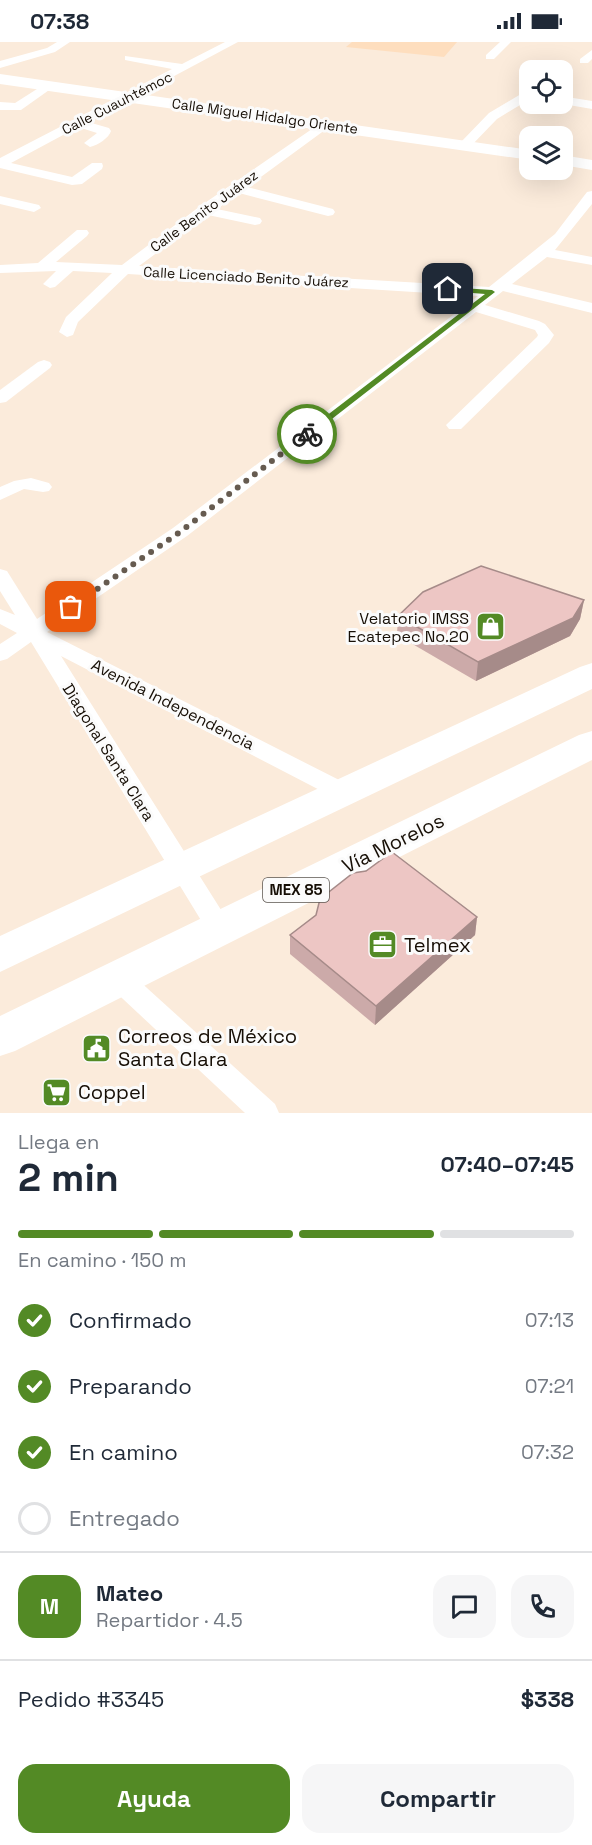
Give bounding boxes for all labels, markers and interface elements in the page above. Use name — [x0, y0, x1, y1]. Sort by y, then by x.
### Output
text: 07:38 — [30, 7, 89, 35]
map controls — [519, 60, 573, 180]
button: locate — [519, 60, 573, 114]
street label: Calle Cuauhtémoc — [59, 67, 175, 139]
street label: Calle Miguel Hidalgo Oriente — [171, 94, 359, 138]
button: layers — [519, 126, 573, 180]
street label: Calle Benito Juárez — [147, 166, 261, 256]
street label: Calle Licenciado Benito Juárez — [143, 263, 349, 291]
pin — [422, 263, 473, 314]
icon: home — [431, 272, 464, 305]
courier — [277, 404, 337, 464]
icon: bike — [291, 418, 324, 451]
pin — [45, 581, 96, 632]
icon: bag — [54, 590, 87, 623]
place label: Velatorio IMSS Ecatepec No.20 — [347, 608, 469, 647]
shop icon: Velatorio IMSS Ecatepec No.20 — [474, 611, 506, 643]
street label: Avenida Independencia — [88, 654, 258, 755]
street label: Diagonal Santa Clara — [58, 680, 159, 825]
street label: Vía Morelos — [338, 807, 448, 879]
road number: MEX 85 — [263, 878, 329, 902]
office icon: Telmex — [367, 929, 399, 961]
place label: Telmex — [404, 932, 471, 958]
place label: Correos de México Santa Clara — [118, 1023, 297, 1072]
public building icon: Correos de México Santa Clara — [81, 1032, 113, 1064]
supermarket icon: Coppel — [41, 1076, 73, 1108]
place label: Coppel — [78, 1079, 146, 1105]
text: Llega en — [18, 1129, 99, 1155]
text: 07:40–07:45 — [441, 1150, 574, 1178]
text: 2 min — [18, 1153, 119, 1202]
text: En camino · 150 m — [18, 1247, 186, 1273]
icon: check — [18, 1304, 51, 1337]
text: Confirmado — [69, 1306, 192, 1334]
text: 07:13 — [525, 1307, 574, 1333]
icon: check — [18, 1370, 51, 1403]
text: Preparando — [69, 1372, 192, 1400]
text: 07:21 — [525, 1373, 574, 1399]
icon: check — [18, 1436, 51, 1469]
text: En camino — [69, 1438, 178, 1466]
text: 07:32 — [521, 1439, 574, 1465]
text: Entregado — [69, 1504, 180, 1532]
button: chat — [433, 1575, 496, 1638]
button: phone — [511, 1575, 574, 1638]
text: Mateo — [96, 1579, 163, 1607]
text: M — [40, 1592, 59, 1620]
text: Repartidor · 4.5 — [96, 1607, 243, 1633]
text: Pedido #3345 — [18, 1685, 164, 1713]
text: $338 — [521, 1685, 574, 1713]
button: Ayuda — [18, 1764, 290, 1833]
button: Compartir — [302, 1764, 574, 1833]

